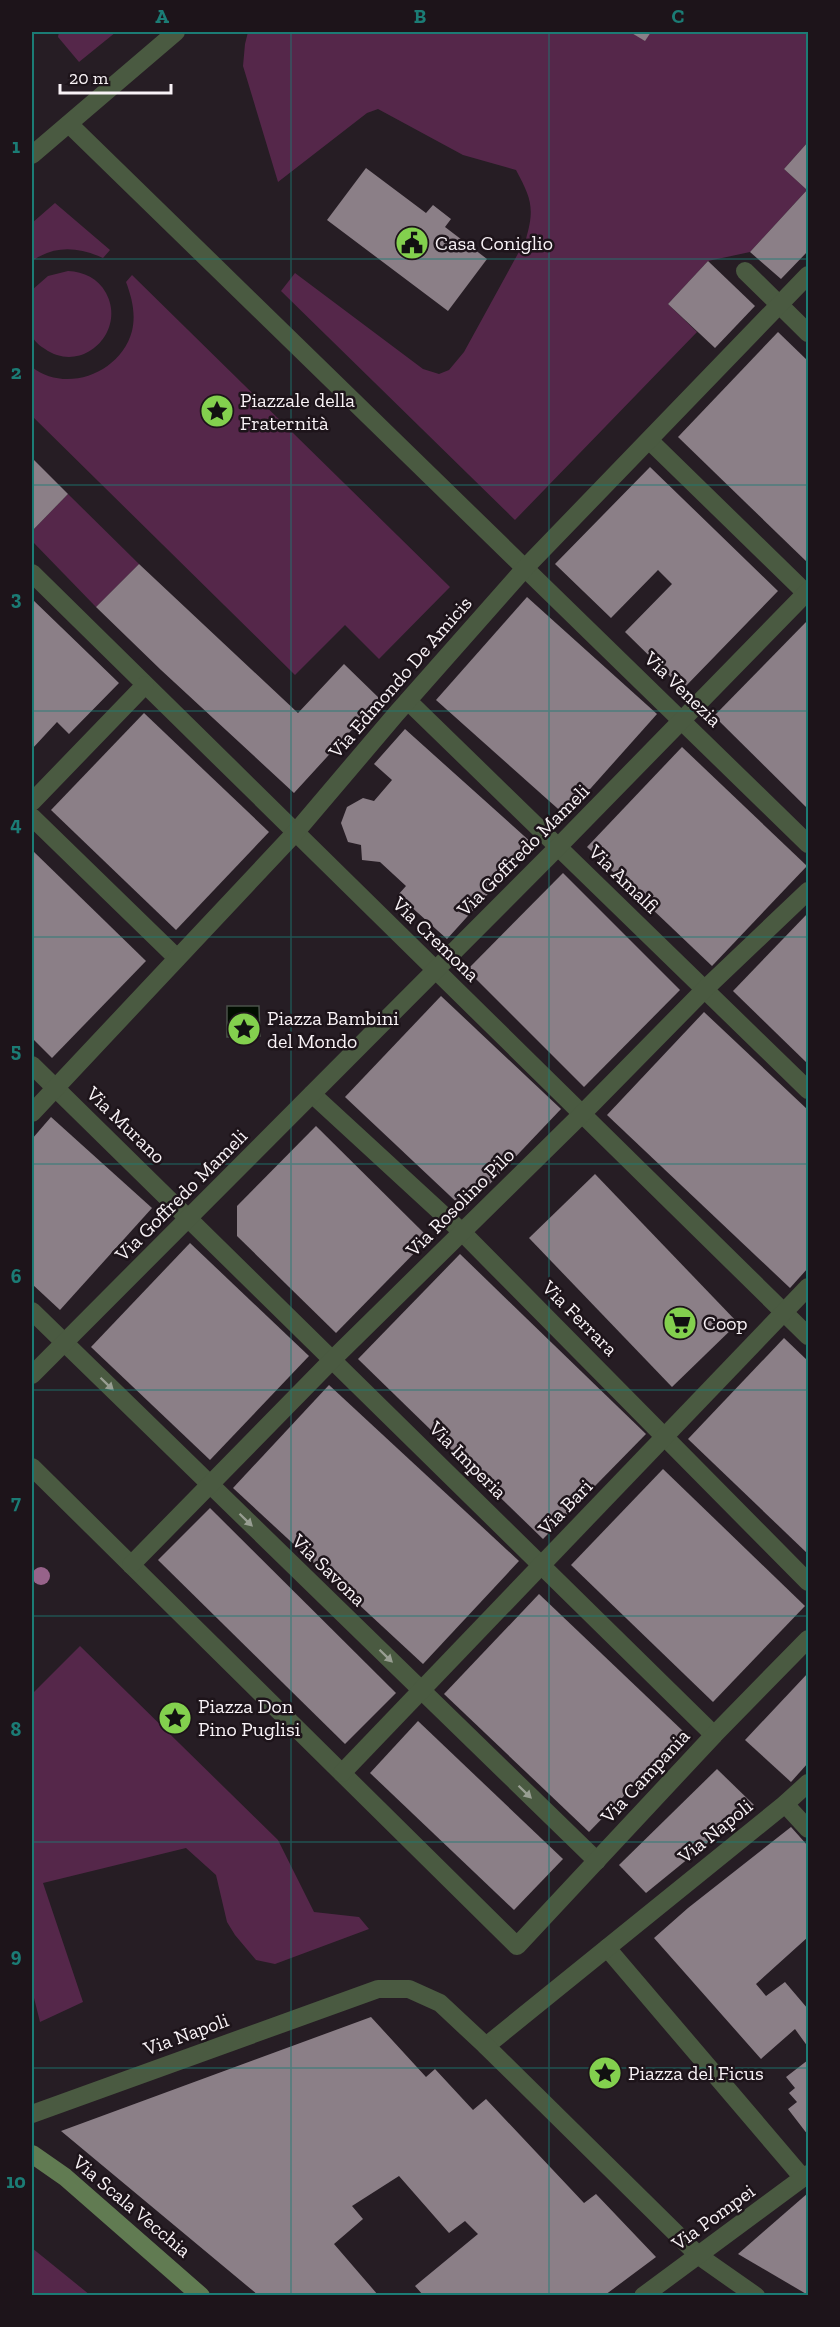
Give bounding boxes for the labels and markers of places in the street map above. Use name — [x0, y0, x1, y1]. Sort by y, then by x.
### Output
public building icon: Casa Coniglio — [394, 225, 430, 261]
place label: Casa Coniglio — [435, 231, 553, 255]
place label: Piazzale della Fraternità — [240, 388, 355, 435]
place icon: Piazzale della Fraternità — [199, 393, 235, 429]
place label: Piazza Bambini del Mondo — [267, 1006, 399, 1053]
place icon: Piazza Bambini del Mondo — [226, 1011, 262, 1047]
supermarket icon: Coop — [662, 1305, 698, 1341]
place label: Coop — [703, 1311, 747, 1335]
place label: Piazza Don Pino Puglisi — [198, 1694, 301, 1741]
place icon: Piazza Don Pino Puglisi — [157, 1700, 193, 1736]
place icon: Piazza del Ficus — [587, 2055, 623, 2091]
place label: Piazza del Ficus — [628, 2061, 764, 2085]

